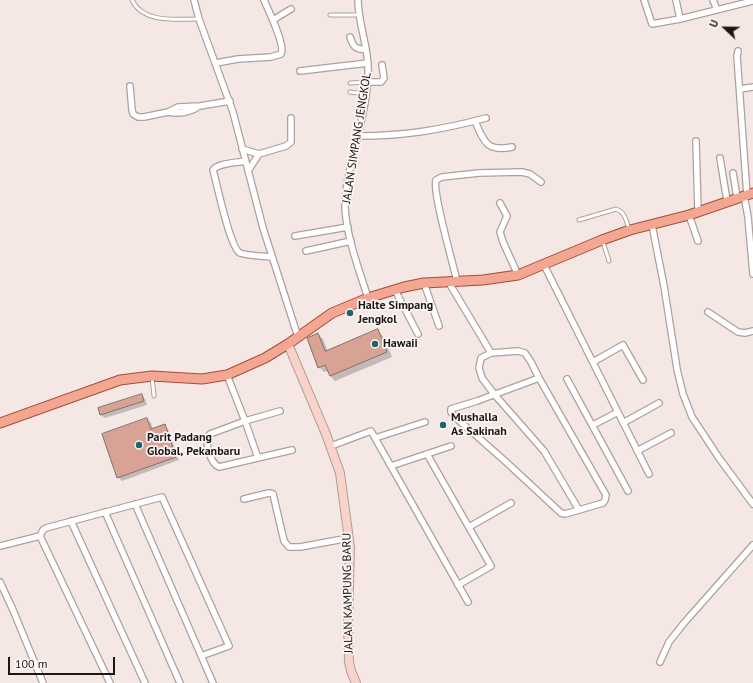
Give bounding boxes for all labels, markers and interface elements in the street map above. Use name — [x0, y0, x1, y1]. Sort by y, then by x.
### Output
north arrow — [705, 8, 745, 48]
text: U — [706, 18, 722, 29]
street label: JALAN SIMPANG JENGKOL — [340, 71, 374, 205]
place label: Halte Simpang Jengkol — [358, 299, 433, 327]
marker: Halte Simpang Jengkol — [345, 308, 355, 318]
place label: Hawaii — [383, 337, 418, 351]
marker: Hawaii — [370, 339, 380, 349]
place label: Mushalla As Sakinah — [451, 411, 507, 439]
marker: Mushalla As Sakinah — [438, 420, 448, 430]
place label: Parit Padang Global, Pekanbaru — [147, 431, 240, 459]
marker: Parit Padang Global, Pekanbaru — [134, 440, 144, 450]
street label: JALAN KAMPUNG BARU — [340, 533, 356, 653]
scale bar — [10, 649, 117, 675]
text: 100 m — [15, 656, 48, 671]

